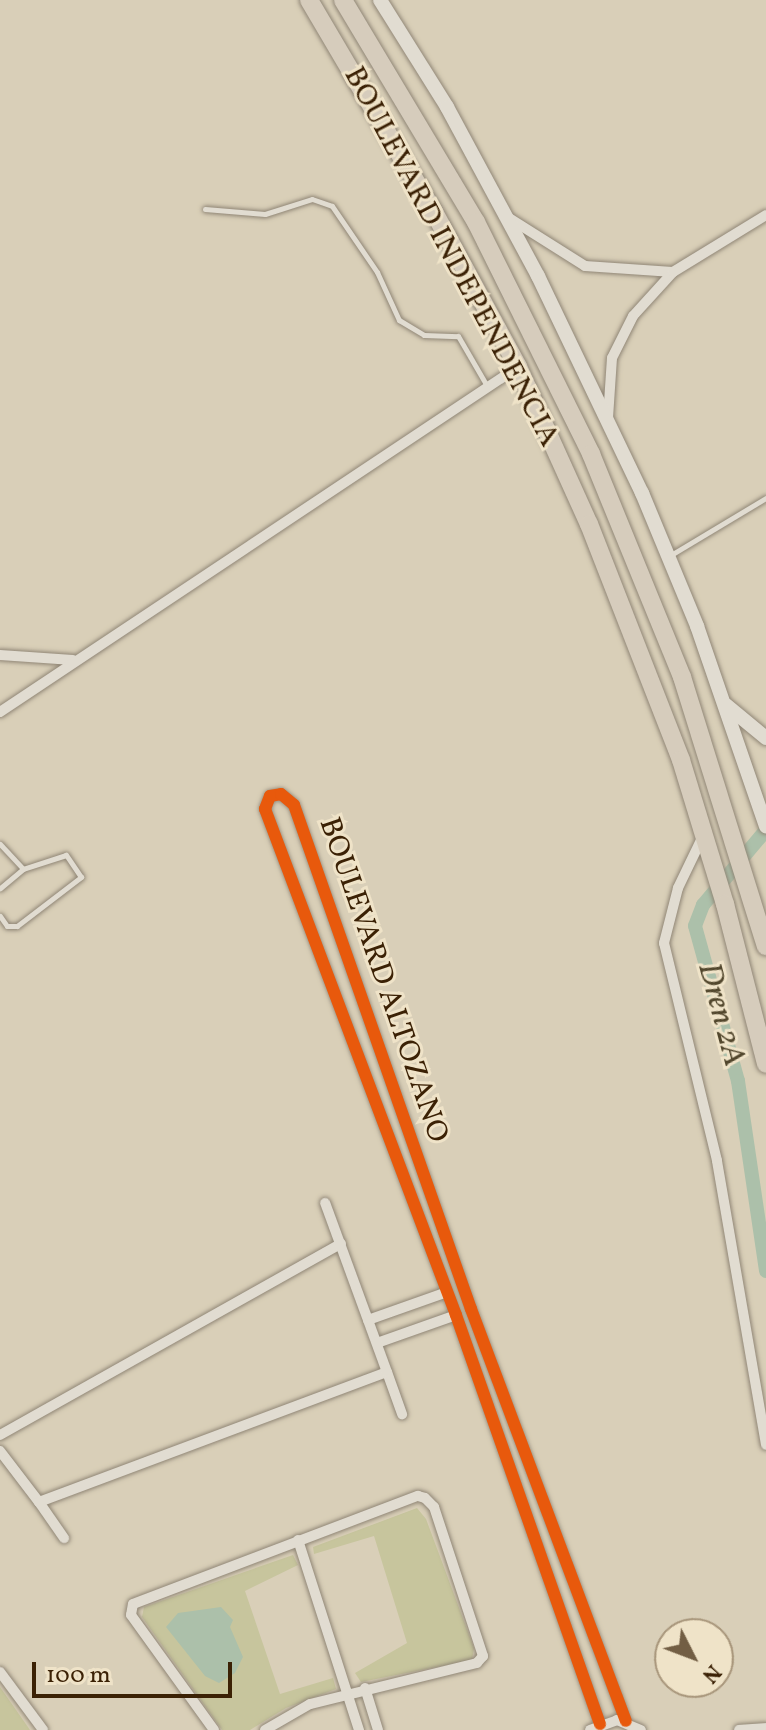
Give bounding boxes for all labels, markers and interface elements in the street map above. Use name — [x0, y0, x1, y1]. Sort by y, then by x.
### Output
street label: BOULEVARD INDEPENDENCIA — [335, 61, 567, 453]
street label: BOULEVARD ALTOZANO — [310, 813, 456, 1147]
water label: Dren 2A — [688, 959, 752, 1071]
north arrow — [654, 1618, 734, 1698]
scale bar — [36, 1646, 236, 1696]
text: N — [694, 1657, 728, 1689]
text: 100 m — [46, 1659, 111, 1693]

